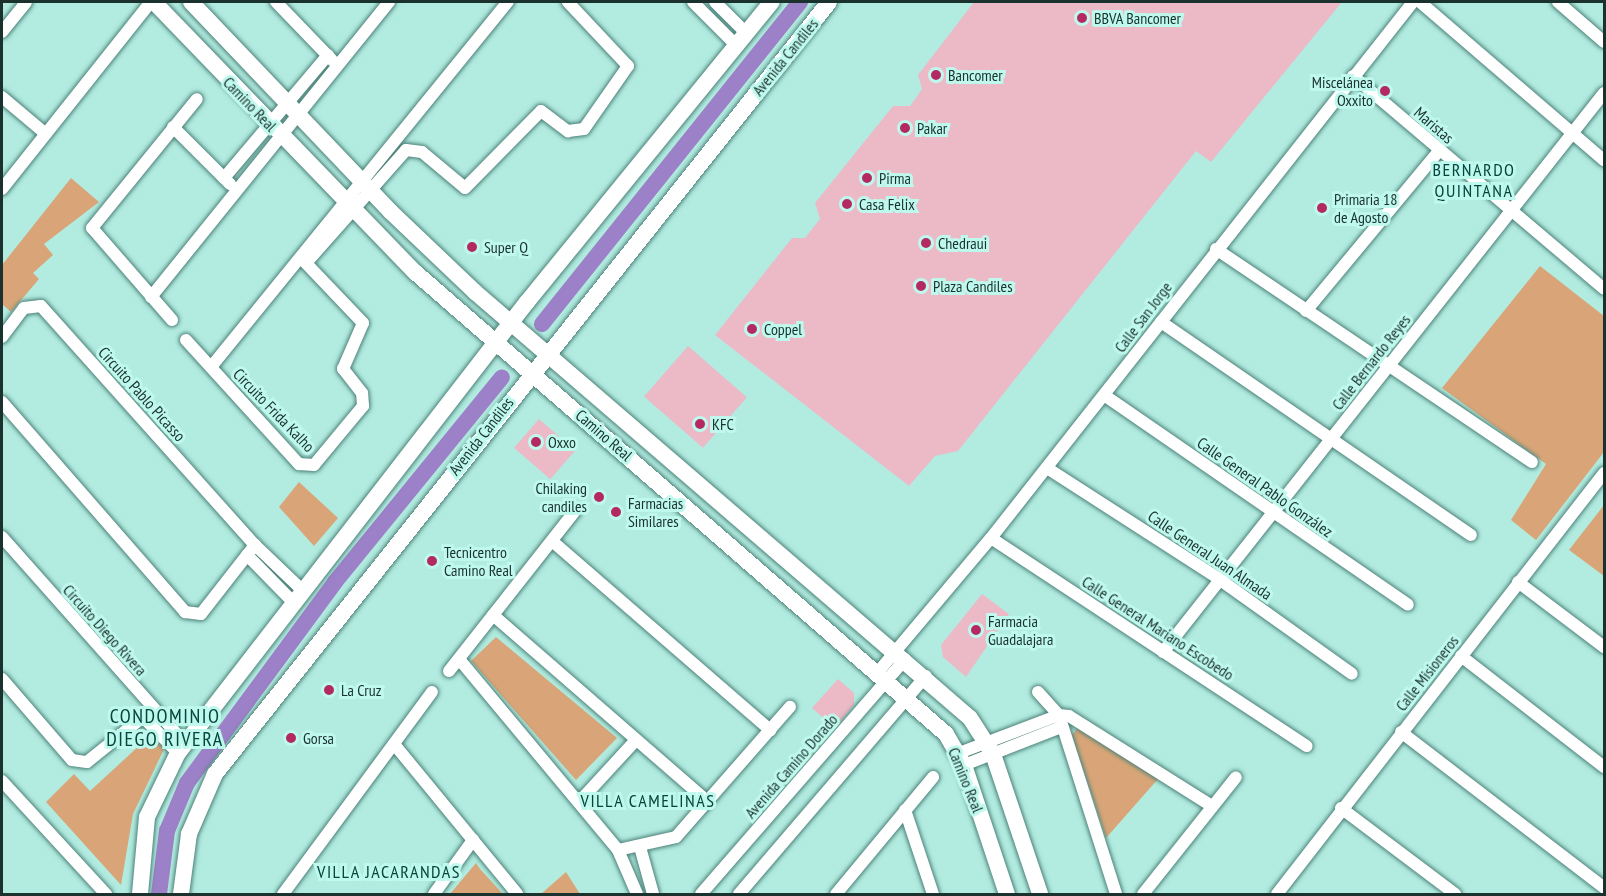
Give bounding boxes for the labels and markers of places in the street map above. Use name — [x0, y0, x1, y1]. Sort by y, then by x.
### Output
place label: BBVA Bancomer — [1094, 8, 1182, 28]
marker: BBVA Bancomer — [1075, 11, 1089, 25]
place label: Bancomer — [948, 65, 1003, 85]
marker: Bancomer — [929, 68, 943, 82]
place label: Miscelánea Oxxito — [1312, 72, 1373, 110]
marker: Miscelánea Oxxito — [1378, 84, 1392, 98]
place label: Pakar — [917, 118, 947, 138]
marker: Pakar — [898, 121, 912, 135]
place label: Pirma — [879, 168, 911, 188]
marker: Pirma — [860, 171, 874, 185]
place label: Primaria 18 de Agosto — [1334, 189, 1398, 227]
place label: Casa Felix — [859, 194, 915, 214]
marker: Casa Felix — [840, 197, 854, 211]
marker: Primaria 18 de Agosto — [1315, 201, 1329, 215]
place label: Chedraui — [938, 233, 987, 253]
marker: Chedraui — [919, 236, 933, 250]
place label: Super Q — [484, 237, 528, 257]
marker: Super Q — [465, 240, 479, 254]
place label: Plaza Candiles — [933, 276, 1013, 296]
marker: Plaza Candiles — [914, 279, 928, 293]
place label: Coppel — [764, 319, 802, 339]
marker: Coppel — [745, 322, 759, 336]
place label: KFC — [712, 414, 734, 434]
marker: KFC — [693, 417, 707, 431]
place label: Oxxo — [548, 432, 576, 452]
marker: Oxxo — [529, 435, 543, 449]
place label: Chilaking candiles — [535, 478, 587, 516]
marker: Chilaking candiles — [592, 490, 606, 504]
place label: Farmacias Similares — [628, 493, 683, 531]
marker: Farmacias Similares — [609, 505, 623, 519]
place label: Tecnicentro Camino Real — [444, 542, 513, 580]
marker: Tecnicentro Camino Real — [425, 554, 439, 568]
place label: Farmacia Guadalajara — [988, 611, 1053, 649]
marker: Farmacia Guadalajara — [969, 623, 983, 637]
place label: La Cruz — [341, 680, 381, 700]
marker: La Cruz — [322, 683, 336, 697]
place label: Gorsa — [303, 728, 334, 748]
marker: Gorsa — [284, 731, 298, 745]

